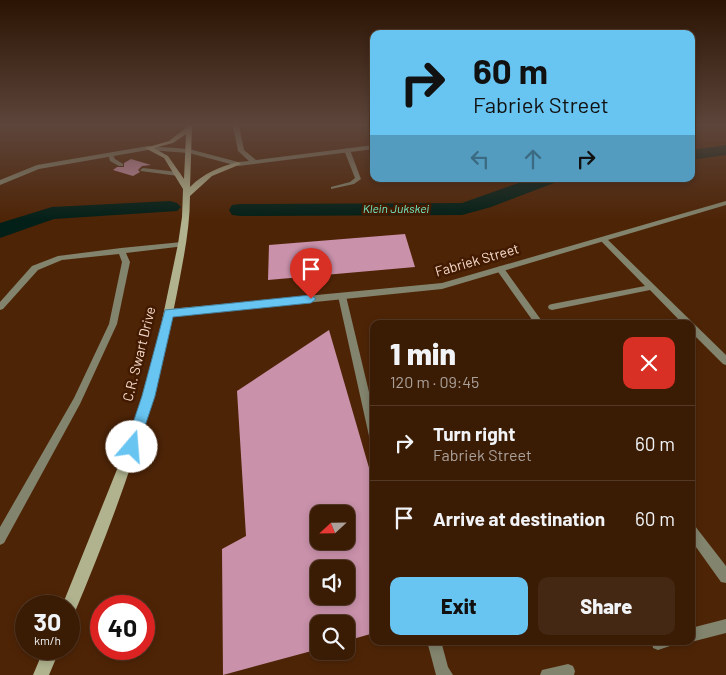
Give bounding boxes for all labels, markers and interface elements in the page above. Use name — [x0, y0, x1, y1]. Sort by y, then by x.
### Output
text: 60 m — [473, 49, 548, 91]
icon: right — [390, 50, 455, 115]
text: Fabriek Street — [473, 91, 609, 117]
icon: left — [466, 145, 494, 173]
icon: ahead — [519, 145, 547, 173]
icon: right — [572, 145, 600, 173]
water label: Klein Jukskei — [363, 201, 429, 215]
street label: Fabriek Street — [433, 239, 521, 280]
pin — [290, 248, 332, 299]
icon: arrive — [297, 255, 325, 283]
street label: C.R. Swart Drive — [119, 305, 159, 403]
text: 1 min — [390, 335, 456, 371]
button: close — [623, 337, 675, 389]
text: 120 m · 09:45 — [390, 372, 479, 391]
position arrow — [105, 420, 157, 472]
text: Turn right — [433, 422, 515, 445]
icon: right — [390, 429, 418, 457]
text: 60 m — [635, 432, 675, 455]
text: Fabriek Street — [433, 445, 532, 464]
icon: arrive — [390, 504, 418, 532]
north arrow — [310, 505, 355, 550]
map controls — [310, 505, 355, 660]
text: Arrive at destination — [433, 507, 605, 530]
text: 60 m — [635, 507, 675, 530]
button: sound — [310, 560, 355, 605]
button: Exit — [390, 577, 528, 635]
button: Share — [538, 577, 675, 635]
speed limit sign: 40 — [90, 595, 155, 660]
text: 30 — [34, 606, 61, 636]
button: search — [310, 615, 355, 660]
text: km/h — [34, 633, 61, 647]

